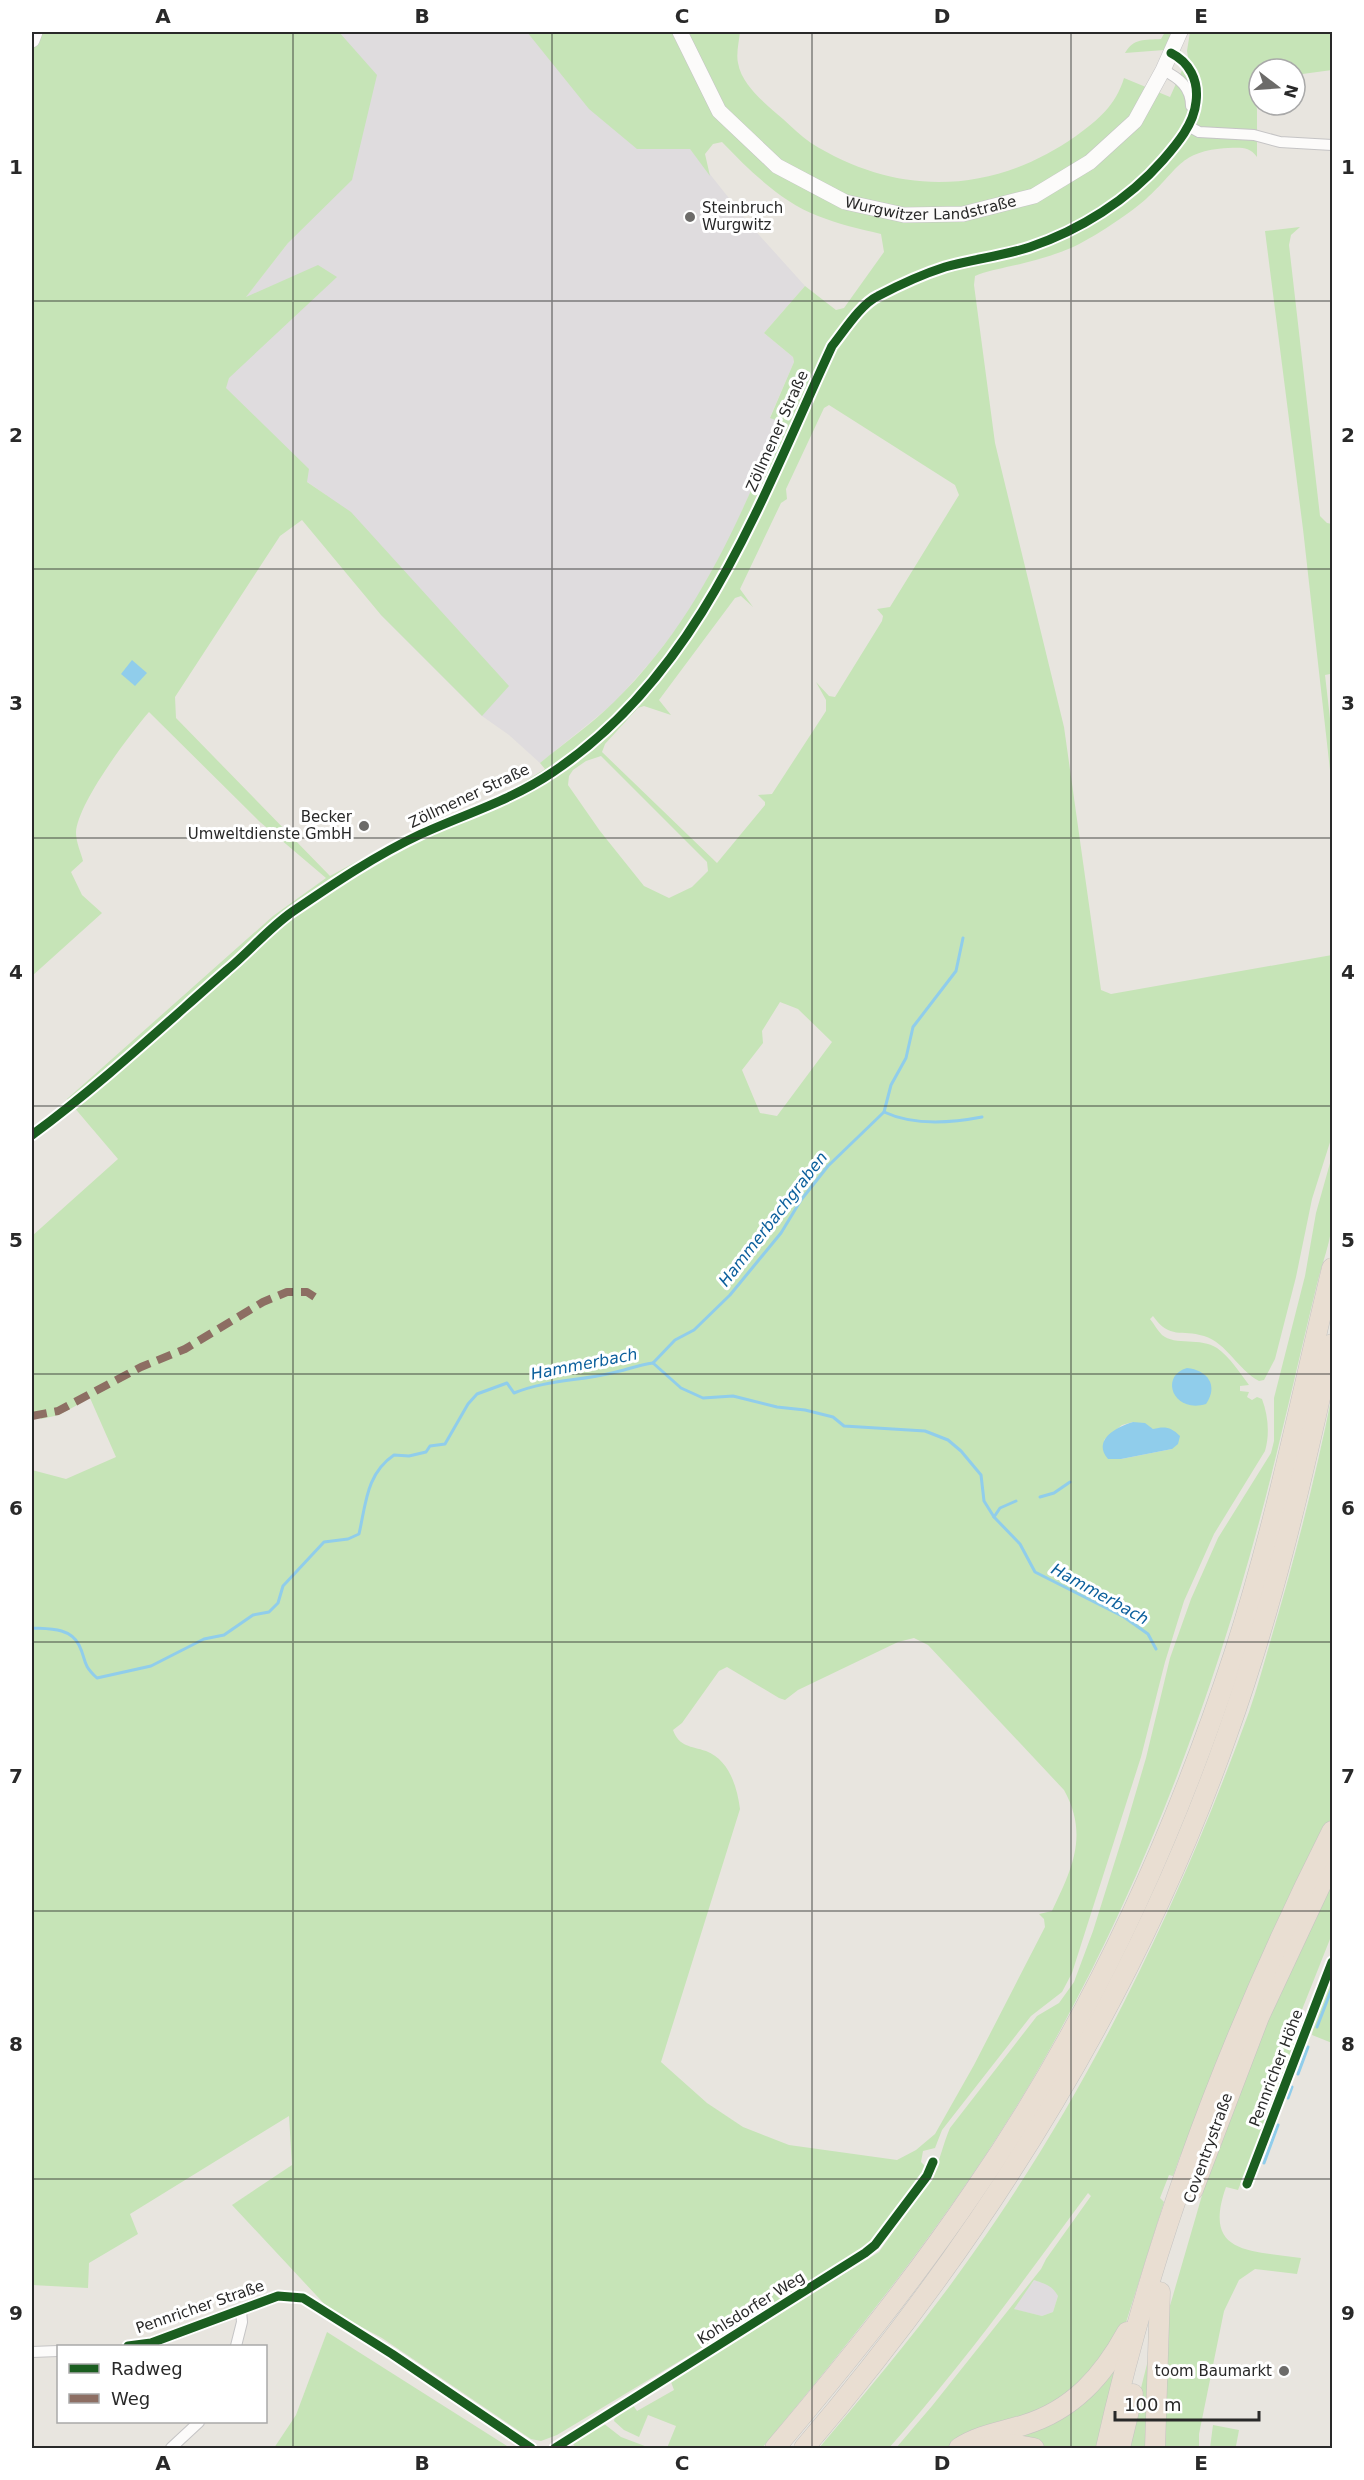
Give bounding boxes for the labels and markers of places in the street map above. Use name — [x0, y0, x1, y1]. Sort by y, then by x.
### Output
place label: Steinbruch Wurgwitz — [702, 199, 783, 234]
marker: Steinbruch Wurgwitz — [683, 210, 697, 224]
place label: Becker Umweltdienste GmbH — [188, 808, 353, 843]
marker: Becker Umweltdienste GmbH — [357, 819, 371, 833]
place label: toom Baumarkt — [1155, 2362, 1272, 2380]
marker: toom Baumarkt — [1277, 2364, 1291, 2378]

